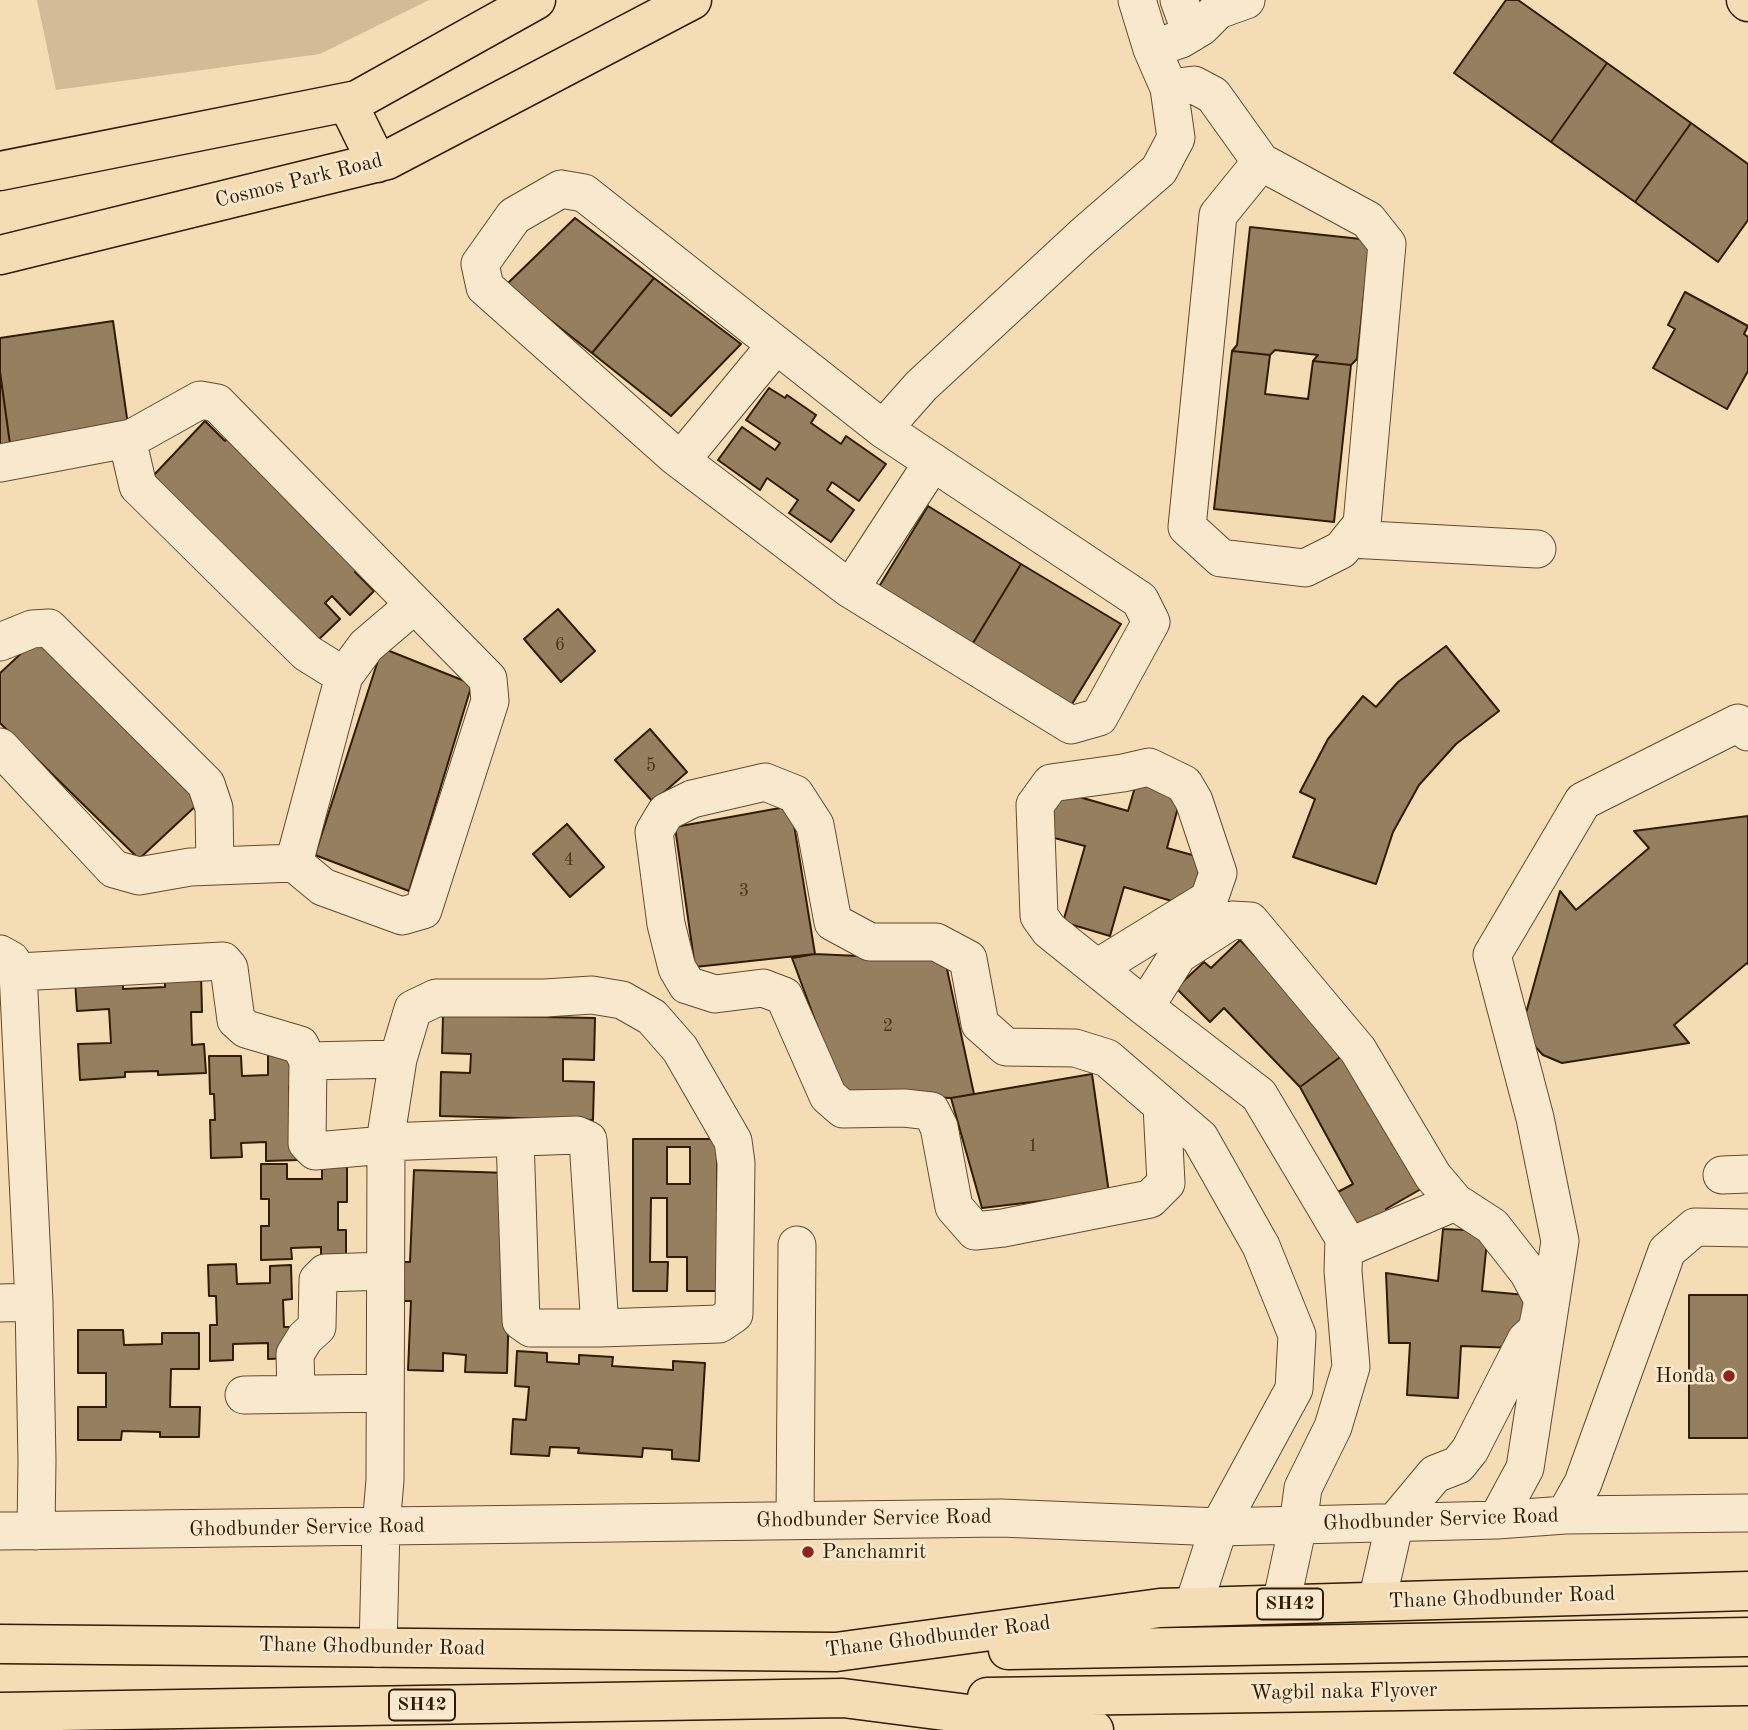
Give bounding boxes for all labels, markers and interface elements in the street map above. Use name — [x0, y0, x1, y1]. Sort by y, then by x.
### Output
street label: Cosmos Park Road — [213, 148, 385, 214]
house number: 6 — [555, 634, 565, 656]
house number: 5 — [646, 755, 656, 777]
house number: 4 — [564, 849, 574, 871]
house number: 3 — [739, 880, 749, 902]
house number: 2 — [883, 1015, 893, 1037]
house number: 1 — [1028, 1135, 1038, 1157]
place label: Honda — [1655, 1363, 1715, 1389]
marker: Honda — [1721, 1368, 1737, 1384]
street label: Ghodbunder Service Road — [1323, 1503, 1559, 1537]
street label: Ghodbunder Service Road — [756, 1504, 992, 1534]
street label: Ghodbunder Service Road — [189, 1513, 425, 1543]
place label: Panchamrit — [822, 1539, 926, 1565]
marker: Panchamrit — [800, 1544, 816, 1560]
street label: Thane Ghodbunder Road — [1388, 1581, 1616, 1615]
road number: SH42 — [1257, 1588, 1323, 1620]
street label: Thane Ghodbunder Road — [824, 1611, 1052, 1663]
street label: Thane Ghodbunder Road — [258, 1632, 486, 1662]
street label: Wagbil naka Flyover — [1250, 1678, 1438, 1706]
road number: SH42 — [389, 1690, 455, 1721]

